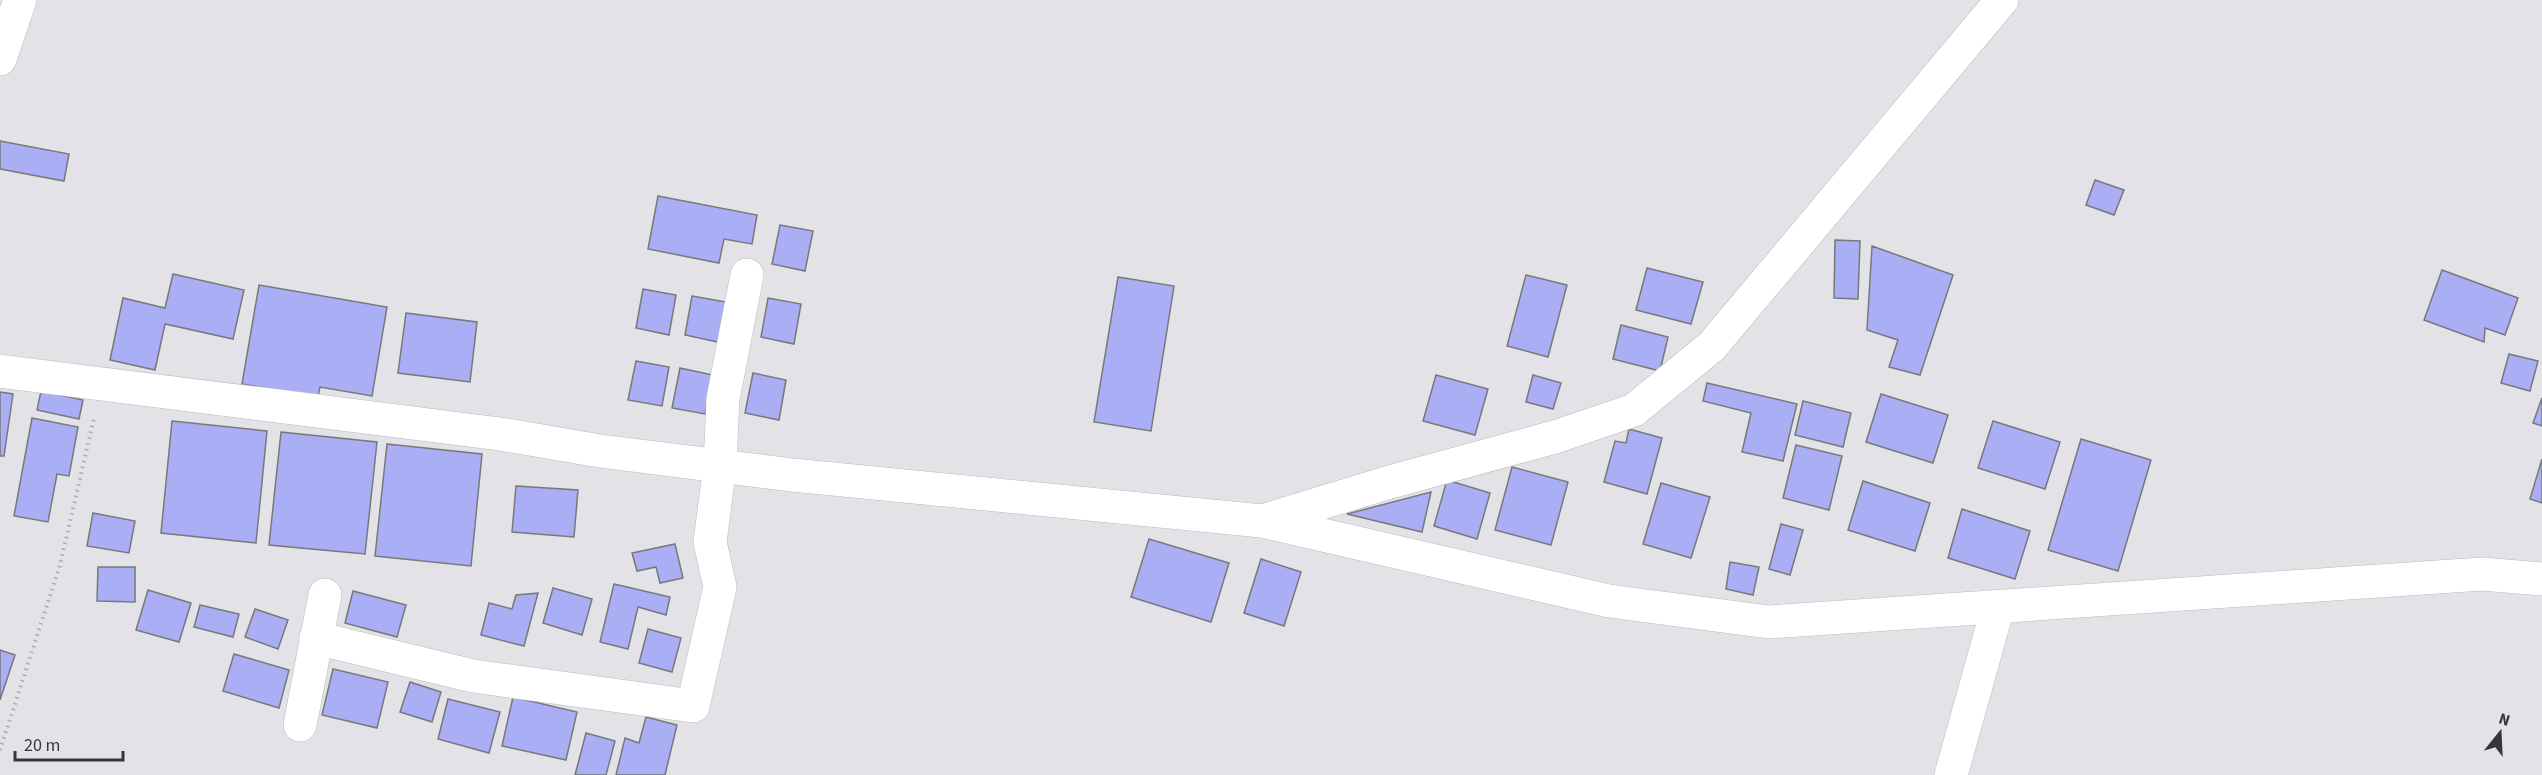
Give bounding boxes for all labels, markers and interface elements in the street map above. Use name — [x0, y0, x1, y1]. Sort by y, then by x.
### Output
north arrow — [2470, 703, 2530, 763]
text: N — [2496, 708, 2513, 732]
scale bar — [15, 724, 123, 762]
text: 20 m — [24, 733, 60, 758]

